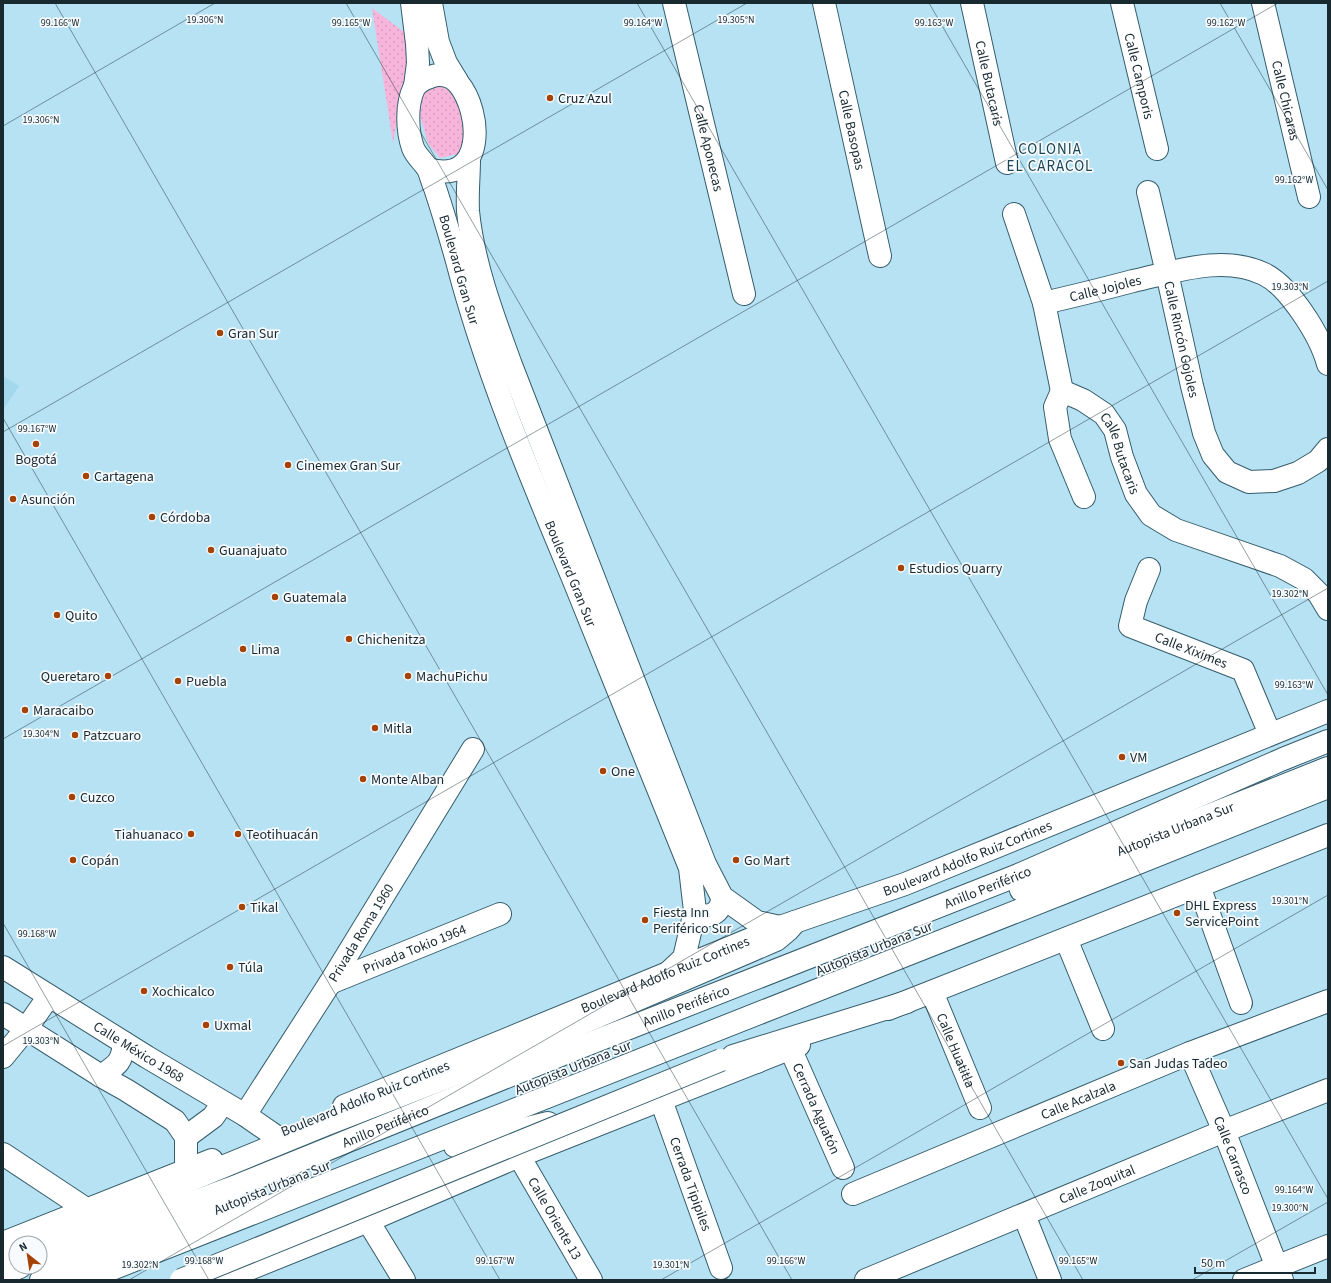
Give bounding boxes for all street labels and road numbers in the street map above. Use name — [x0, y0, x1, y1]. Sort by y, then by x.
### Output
street label: Calle Camporis — [1119, 31, 1159, 122]
street label: Calle Butacaris — [969, 39, 1008, 128]
street label: Calle Chicaras — [1266, 58, 1304, 143]
street label: Calle Basopas — [833, 88, 870, 172]
street label: Calle Aponecas — [688, 103, 728, 194]
street label: Boulevard Gran Sur — [433, 213, 484, 327]
street label: Calle Jojoles — [1067, 270, 1143, 308]
street label: Calle Rincón Gojoles — [1158, 279, 1204, 400]
street label: Calle Butacaris — [1095, 408, 1144, 498]
street label: Boulevard Gran Sur — [539, 518, 601, 630]
street label: Calle Xiximes — [1152, 628, 1230, 674]
street label: Autopista Urbana Sur — [1114, 797, 1237, 862]
street label: Boulevard Adolfo Ruiz Cortines — [881, 816, 1055, 902]
street label: Anillo Periférico — [941, 862, 1035, 914]
street label: Privada Roma 1960 — [324, 880, 399, 986]
street label: Autopista Urbana Sur — [813, 916, 936, 981]
street label: Privada Tokio 1964 — [360, 920, 469, 980]
street label: Boulevard Adolfo Ruiz Cortines — [578, 932, 753, 1019]
street label: Anillo Periférico — [640, 980, 733, 1033]
street label: Calle Huatitla — [931, 1010, 980, 1091]
street label: Calle México 1968 — [89, 1017, 188, 1088]
street label: Autopista Urbana Sur — [512, 1035, 635, 1100]
street label: Boulevard Adolfo Ruiz Cortines — [278, 1056, 453, 1142]
street label: Cerrada Aguatón — [787, 1060, 845, 1158]
street label: Calle Acalzala — [1038, 1076, 1119, 1125]
street label: Anillo Periférico — [339, 1100, 432, 1153]
street label: Calle Carrasco — [1208, 1113, 1257, 1198]
street label: Cerrada Tipipiles — [664, 1134, 716, 1234]
street label: Autopista Urbana Sur — [211, 1155, 334, 1220]
street label: Calle Zoquital — [1056, 1160, 1139, 1210]
street label: Calle Oriente 13 — [522, 1174, 586, 1264]

